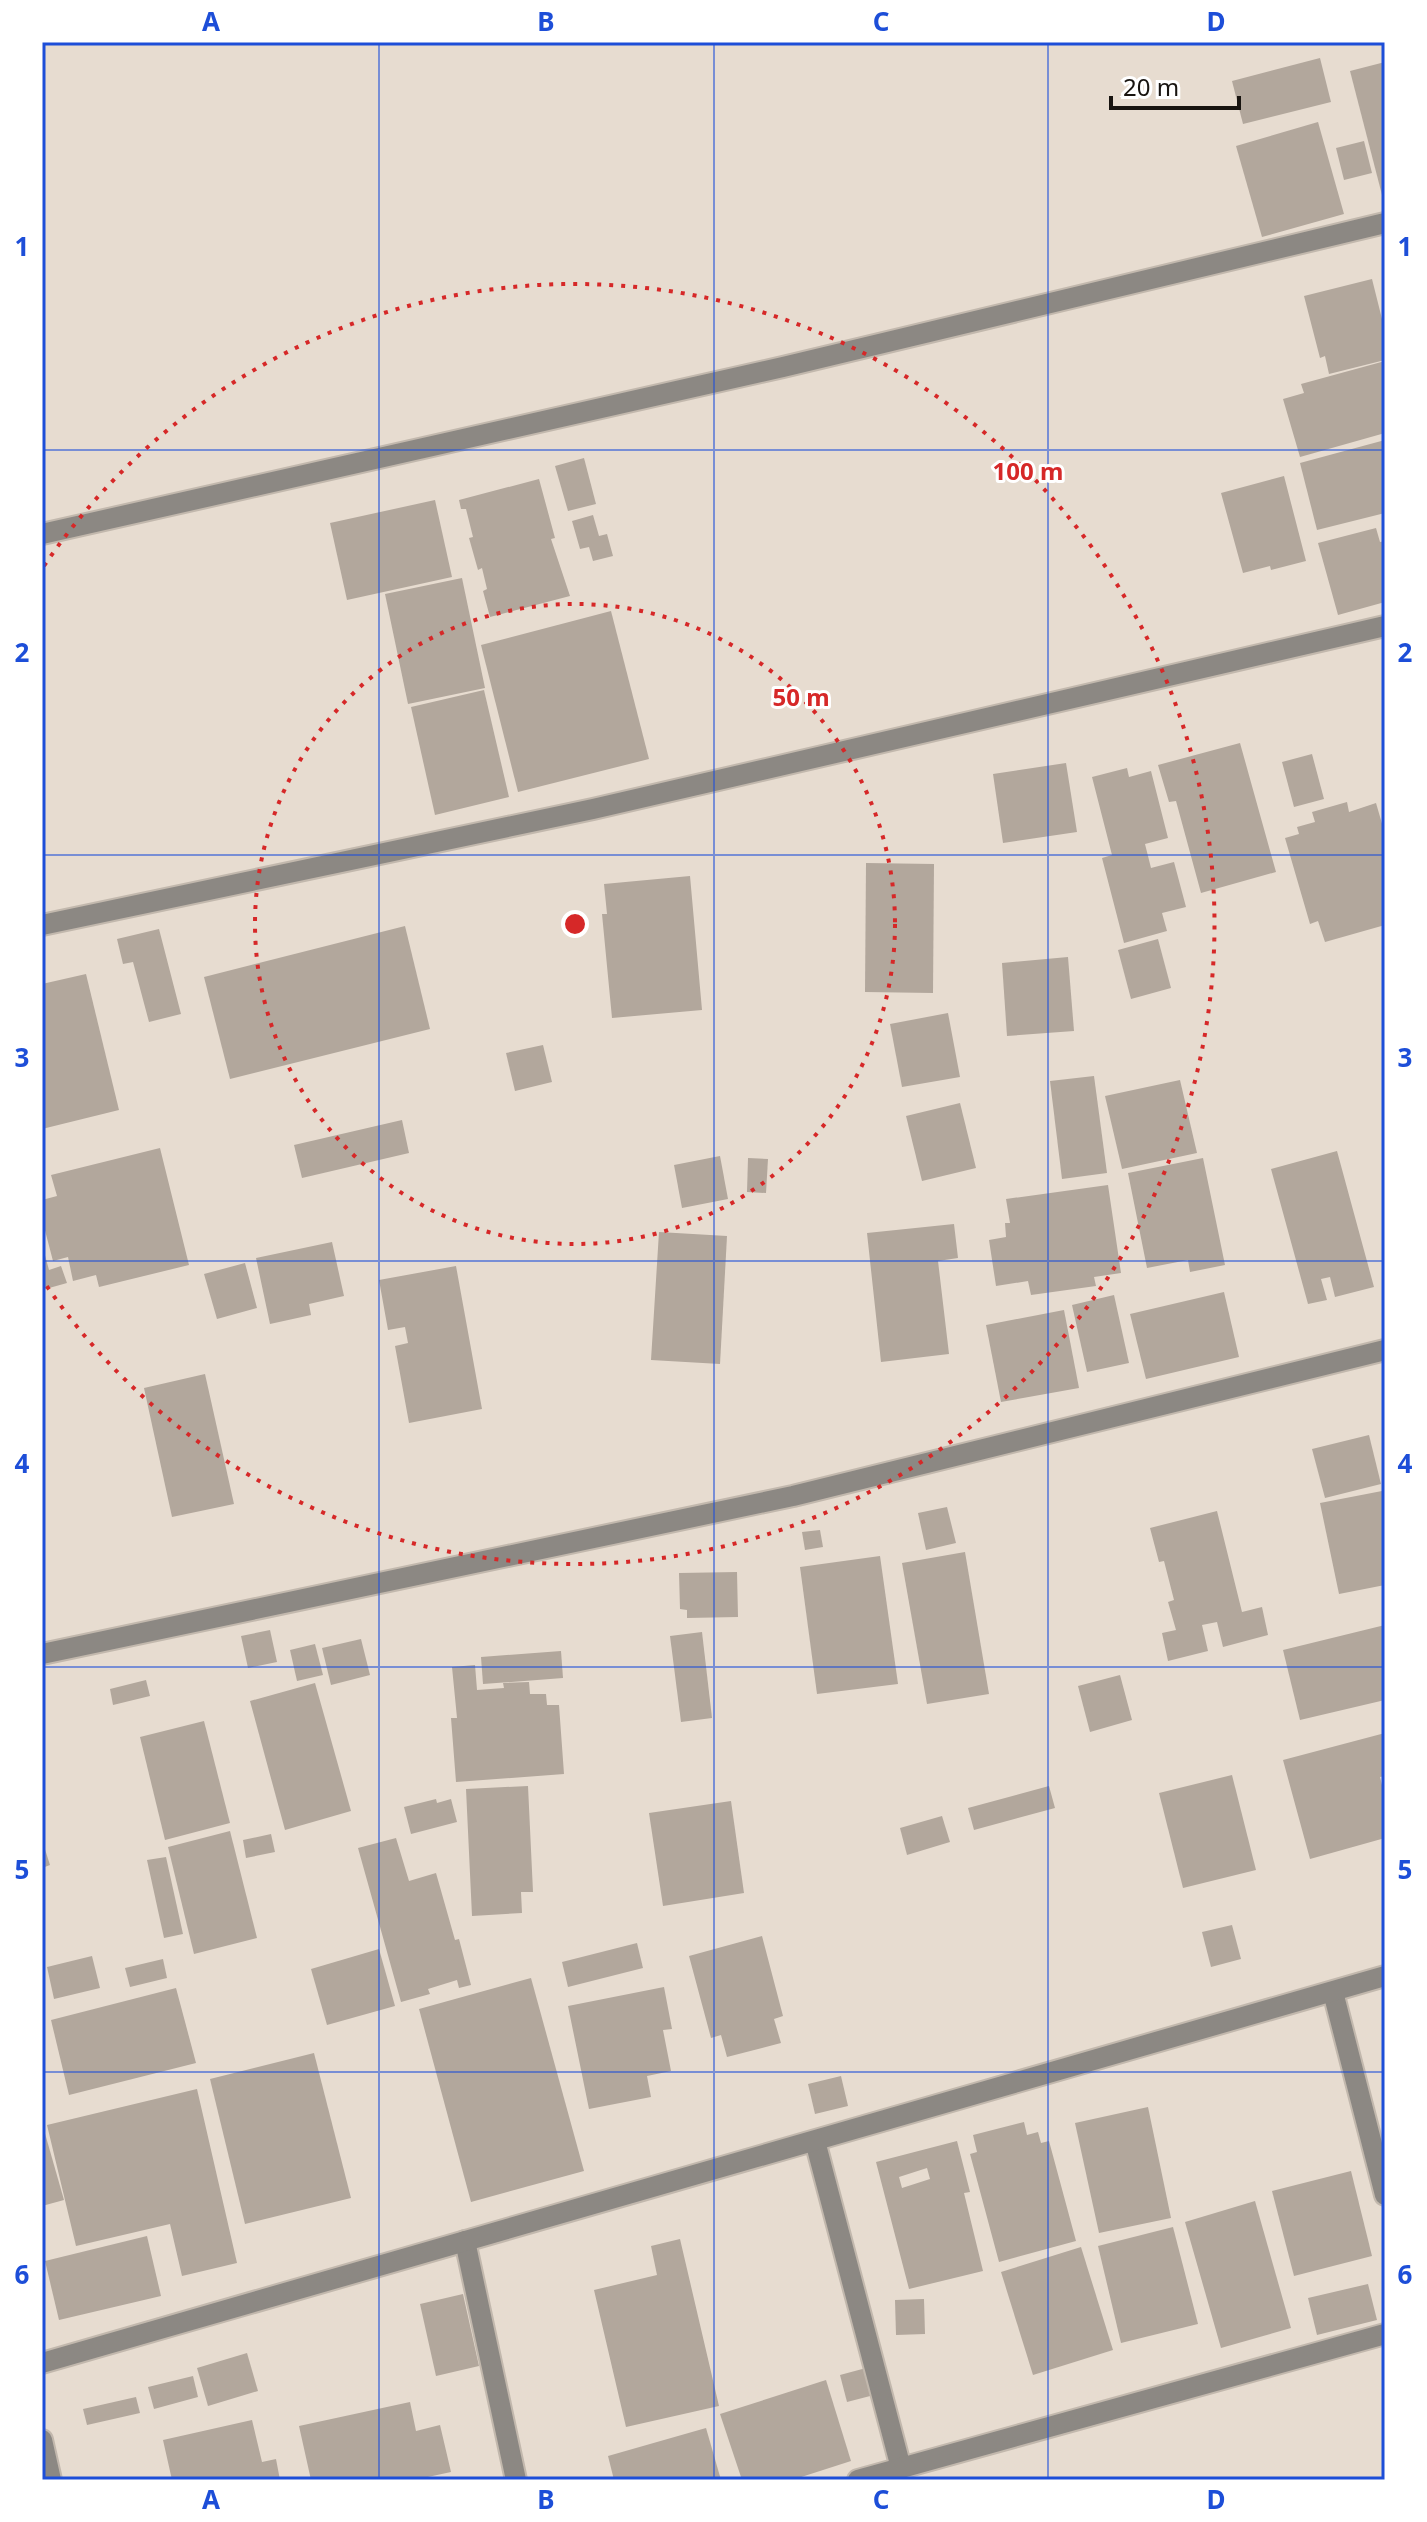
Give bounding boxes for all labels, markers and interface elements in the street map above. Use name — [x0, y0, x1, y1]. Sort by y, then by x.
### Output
text: A — [202, 3, 220, 39]
text: B — [537, 3, 555, 39]
text: C — [873, 3, 889, 39]
text: D — [1206, 3, 1226, 39]
scale bar — [1111, 60, 1239, 110]
text: 20 m — [1123, 70, 1179, 103]
text: 1 — [15, 228, 29, 264]
text: 1 — [1398, 228, 1412, 264]
text: 100 m — [993, 454, 1063, 487]
text: 2 — [15, 634, 30, 670]
text: 2 — [1398, 634, 1413, 670]
text: 50 m — [772, 680, 830, 713]
centre of rings — [561, 910, 589, 938]
text: 3 — [15, 1039, 29, 1075]
text: 3 — [1398, 1039, 1412, 1075]
text: 4 — [15, 1445, 30, 1481]
text: 4 — [1398, 1445, 1413, 1481]
text: 5 — [15, 1851, 29, 1887]
text: 5 — [1398, 1851, 1412, 1887]
text: 6 — [15, 2256, 30, 2292]
text: 6 — [1398, 2256, 1413, 2292]
text: A — [202, 2481, 220, 2517]
text: B — [537, 2481, 555, 2517]
text: C — [873, 2481, 889, 2517]
text: D — [1206, 2481, 1226, 2517]

